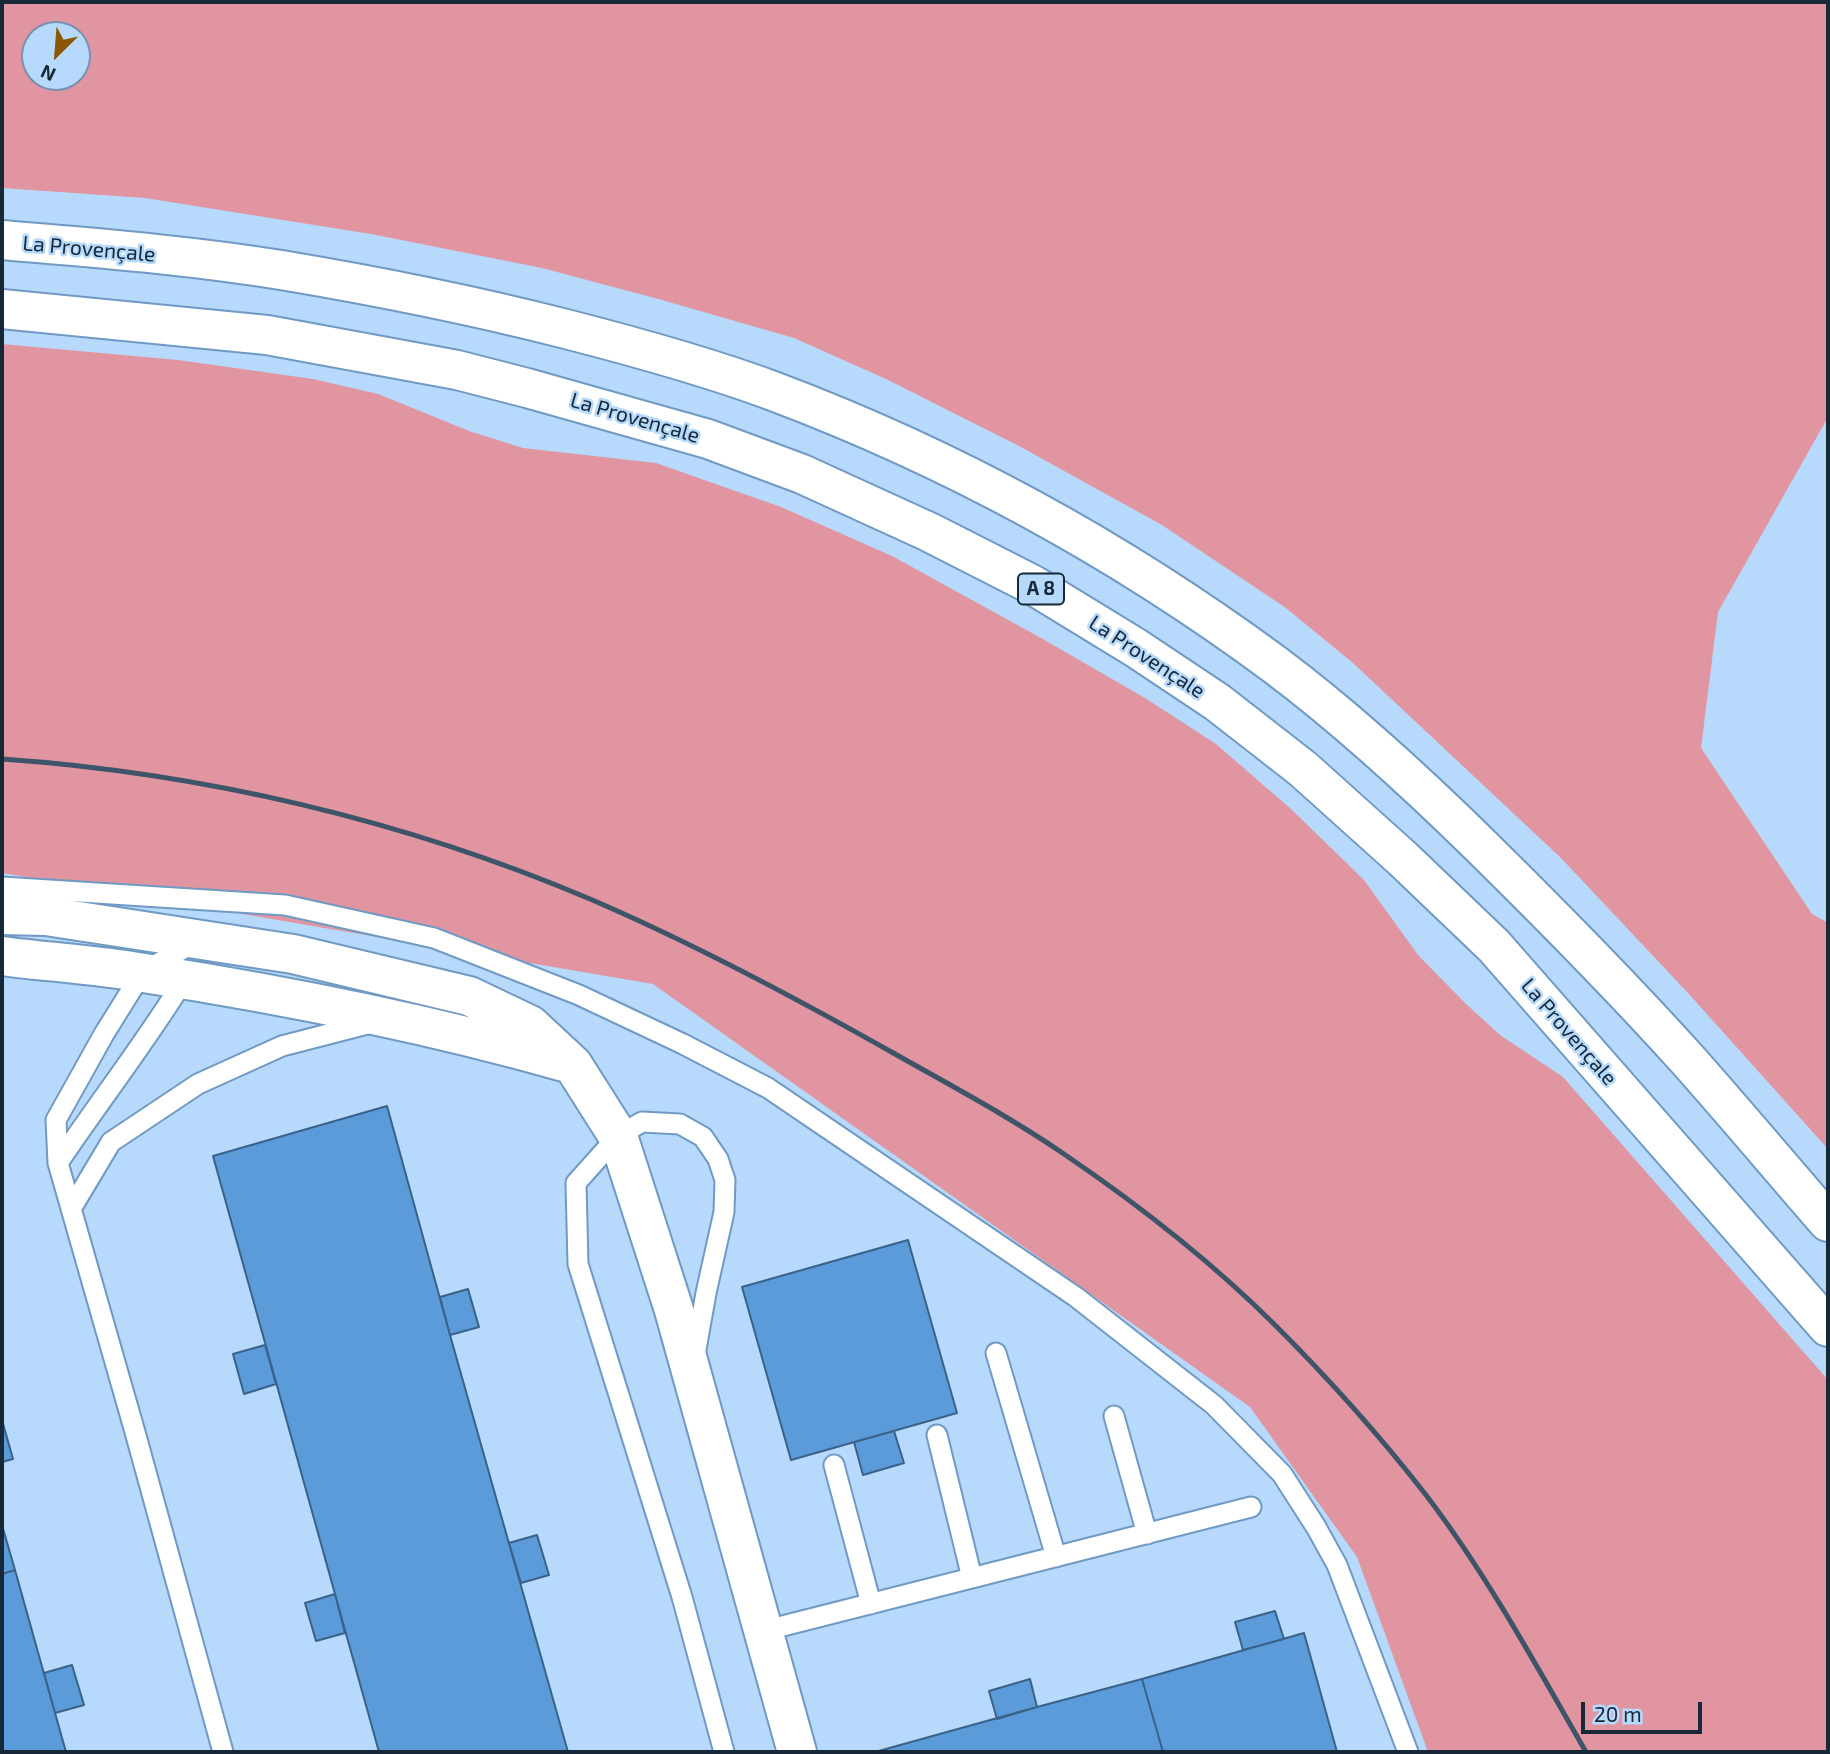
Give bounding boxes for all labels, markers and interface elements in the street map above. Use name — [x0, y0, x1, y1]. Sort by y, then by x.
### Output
north arrow — [21, 21, 91, 91]
text: N — [37, 60, 59, 87]
street label: La Provençale — [22, 231, 156, 267]
street label: La Provençale — [568, 388, 702, 448]
road number: A 8 — [1018, 574, 1064, 604]
street label: La Provençale — [1084, 610, 1210, 704]
street label: La Provençale — [1516, 973, 1622, 1091]
scale bar — [1585, 1688, 1706, 1732]
text: 20 m — [1594, 1701, 1642, 1726]

